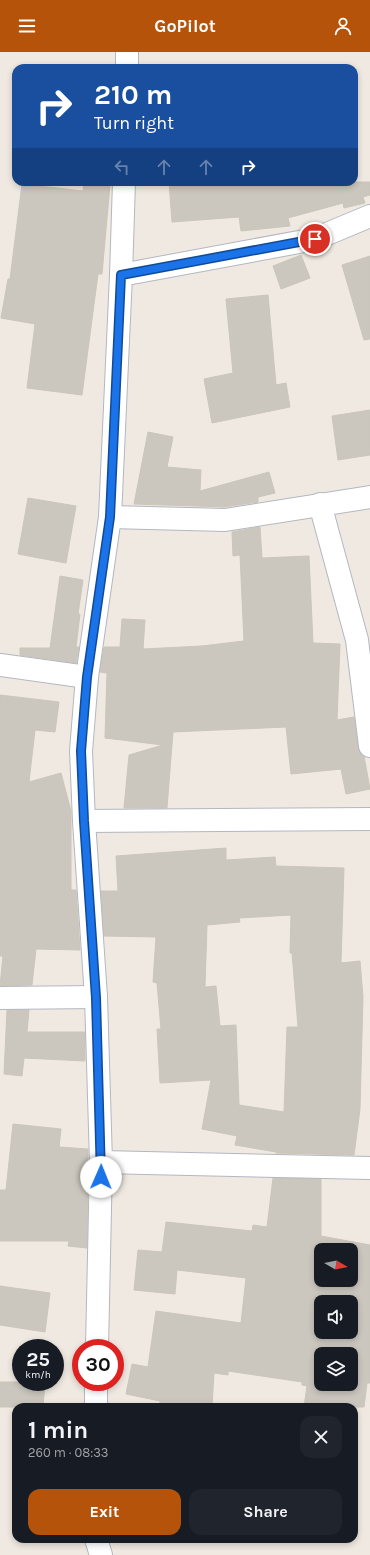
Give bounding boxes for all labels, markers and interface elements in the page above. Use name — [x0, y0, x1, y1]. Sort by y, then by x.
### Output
icon: menu — [16, 15, 38, 37]
text: GoPilot — [154, 15, 216, 37]
icon: person — [332, 15, 354, 37]
text: 210 m — [94, 78, 172, 111]
icon: right — [28, 80, 80, 132]
text: Turn right — [94, 112, 174, 134]
icon: left — [111, 156, 133, 178]
icon: ahead — [153, 156, 175, 178]
icon: ahead — [195, 156, 217, 178]
icon: right — [237, 156, 259, 178]
pin — [298, 222, 332, 256]
icon: arrive — [304, 228, 326, 250]
position arrow — [80, 1156, 122, 1198]
north arrow — [314, 1243, 358, 1287]
map controls — [314, 1243, 358, 1391]
button: sound — [314, 1295, 358, 1339]
speed limit sign: 30 — [72, 1339, 124, 1391]
button: layers — [314, 1347, 358, 1391]
text: 25 — [26, 1348, 50, 1371]
text: km/h — [25, 1369, 51, 1381]
text: 1 min — [28, 1416, 88, 1444]
button: close — [300, 1416, 342, 1458]
text: 260 m · 08:33 — [28, 1445, 109, 1460]
button: Exit — [28, 1489, 181, 1535]
button: Share — [189, 1489, 342, 1535]

